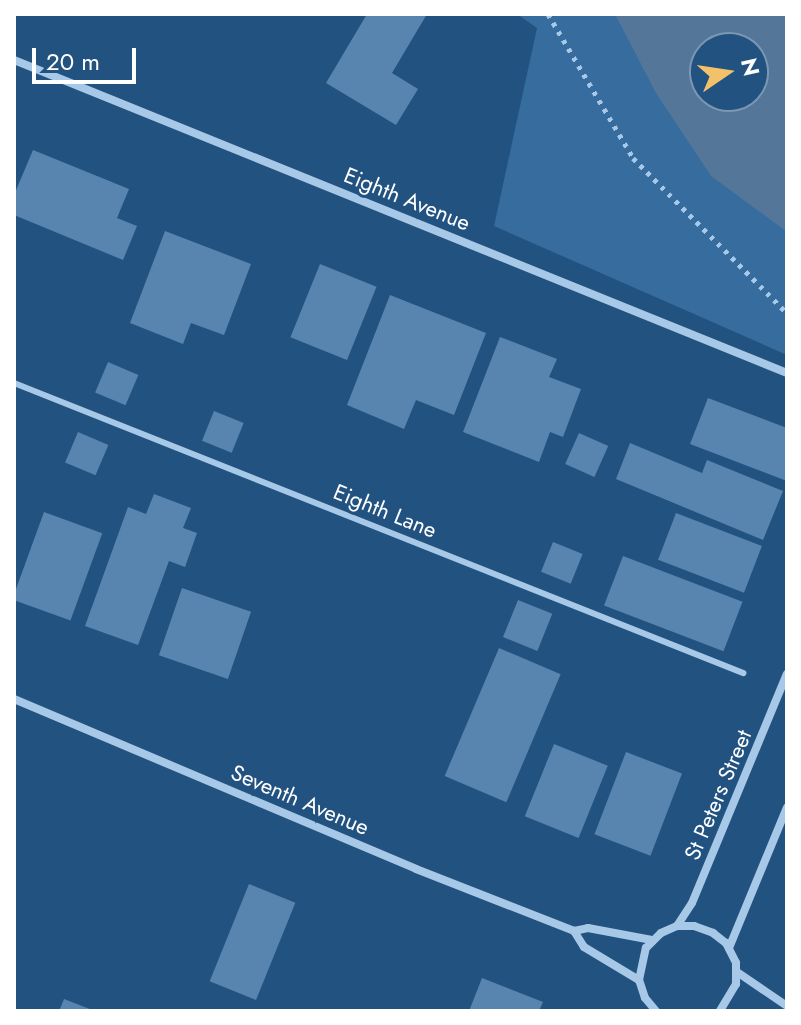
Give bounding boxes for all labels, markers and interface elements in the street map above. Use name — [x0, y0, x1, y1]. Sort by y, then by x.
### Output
scale bar — [36, 32, 140, 82]
north arrow — [689, 32, 769, 112]
text: 20 m — [46, 44, 100, 79]
text: N — [733, 55, 768, 79]
street label: Eighth Avenue — [340, 162, 474, 236]
street label: Eighth Lane — [330, 478, 440, 544]
street label: St Peters Street — [679, 726, 757, 864]
street label: Seventh Avenue — [227, 759, 373, 841]

